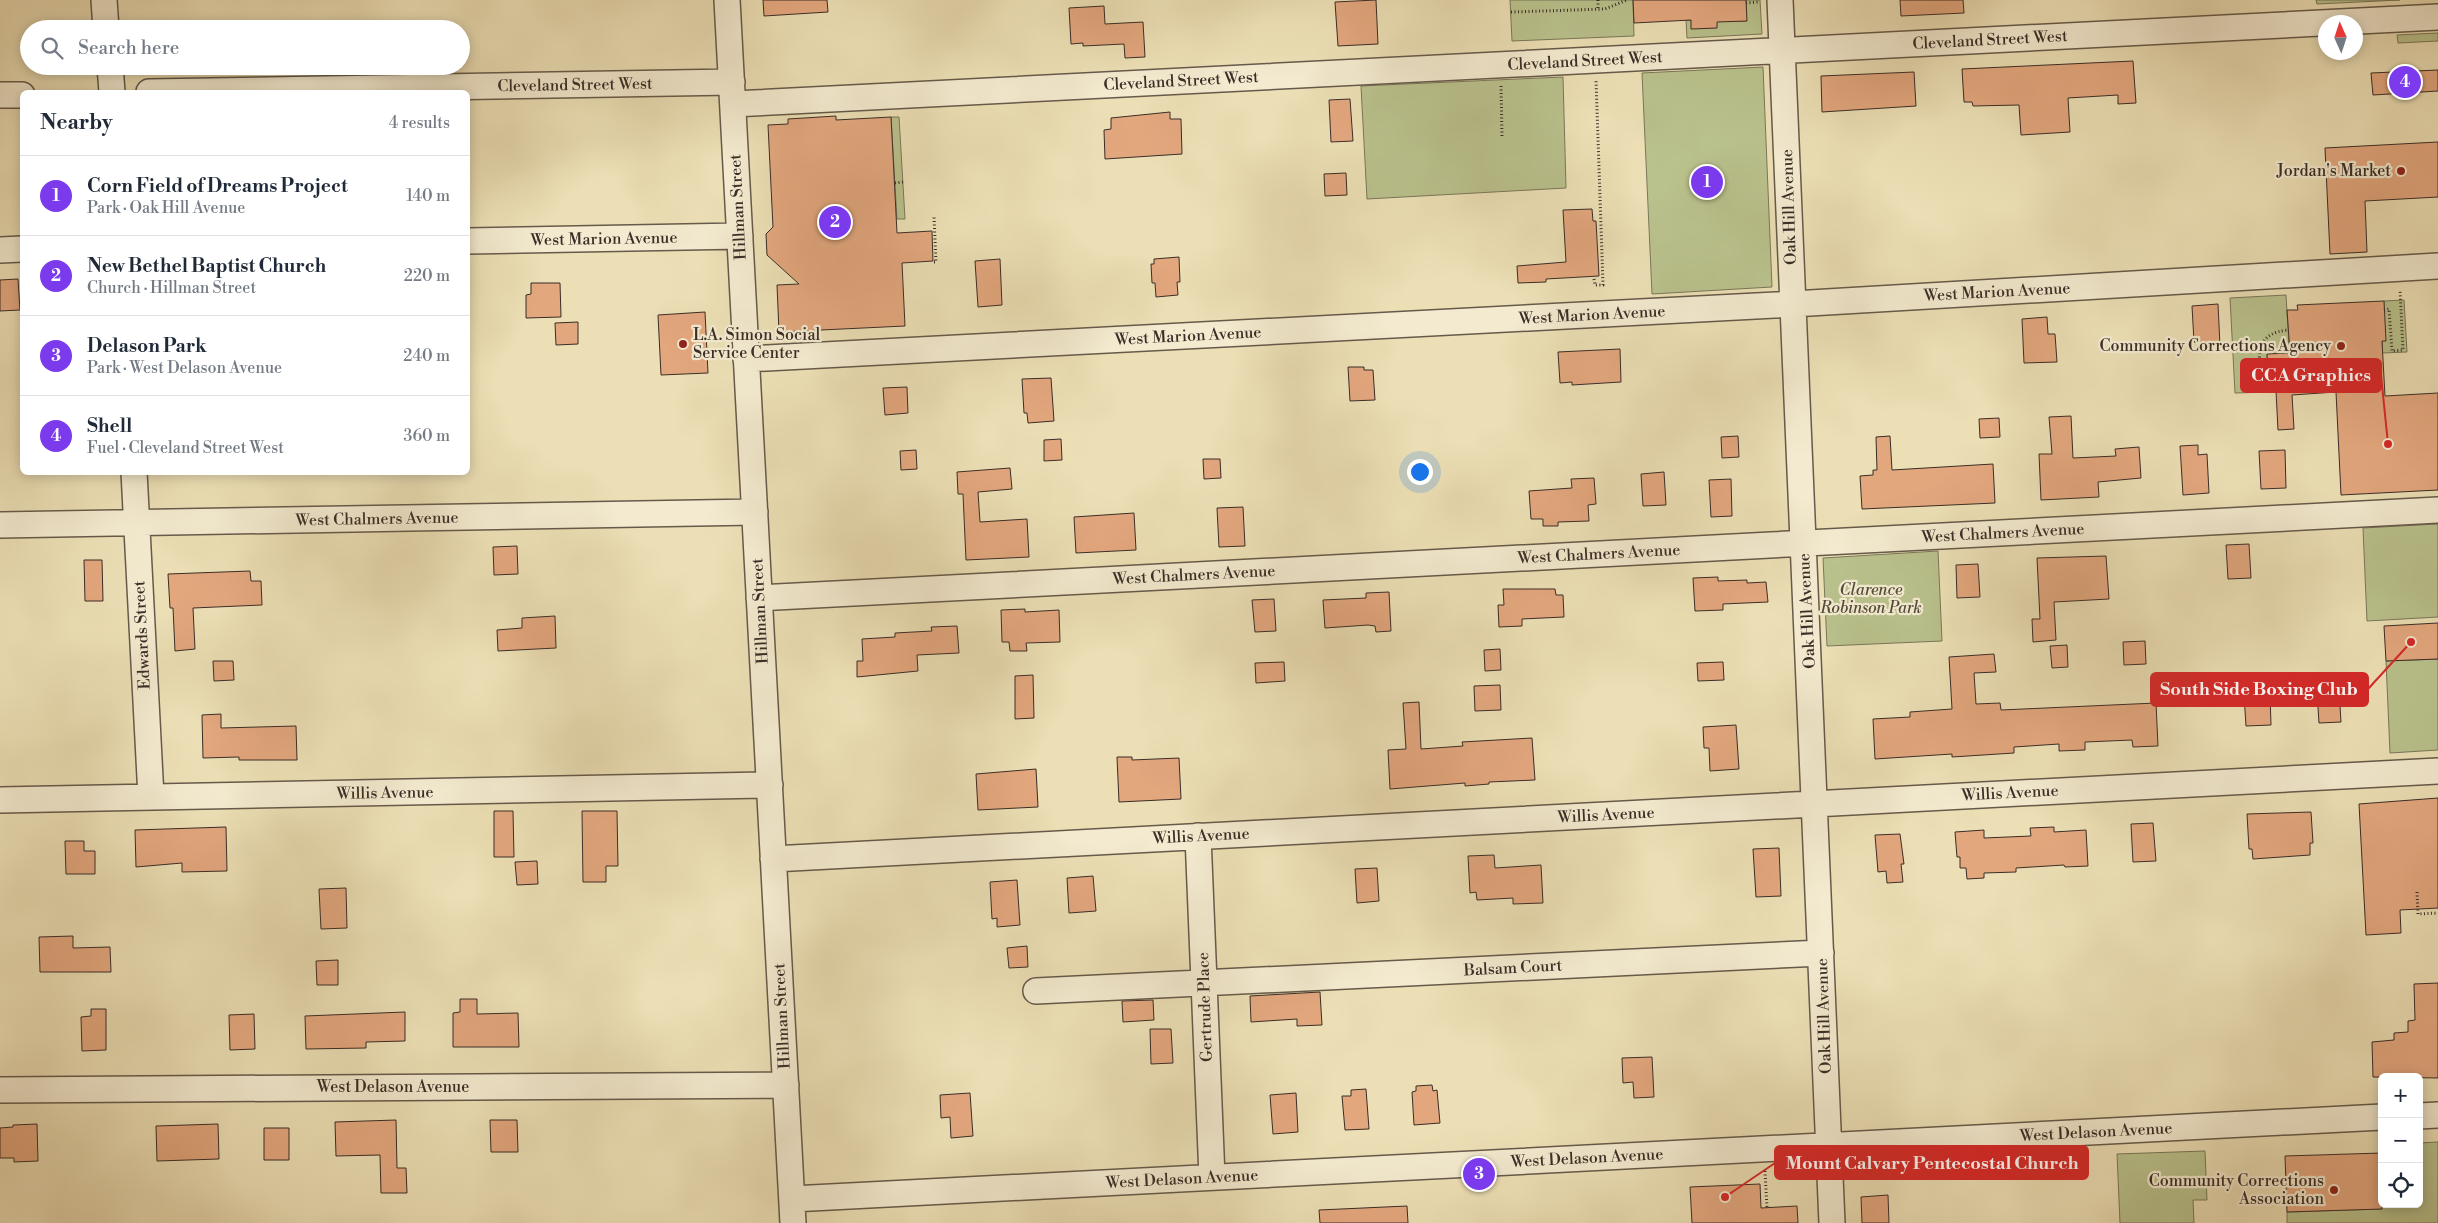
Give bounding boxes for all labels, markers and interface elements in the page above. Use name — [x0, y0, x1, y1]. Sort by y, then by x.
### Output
north arrow — [2318, 15, 2363, 60]
search box — [20, 20, 470, 75]
street label: Cleveland Street West — [1912, 26, 2068, 54]
icon: search — [38, 34, 66, 62]
text: Search here — [78, 36, 179, 60]
street label: Cleveland Street West — [1507, 47, 1663, 75]
pin: 4 — [2389, 63, 2421, 101]
street label: Cleveland Street West — [1103, 67, 1259, 95]
street label: Cleveland Street West — [497, 74, 653, 96]
text: Nearby — [40, 110, 113, 136]
text: 4 results — [389, 113, 450, 133]
street label: Oak Hill Avenue — [1777, 149, 1801, 265]
street label: Hillman Street — [725, 153, 751, 260]
place label: Jordan's Market — [2276, 161, 2391, 181]
pin: 1 — [1691, 163, 1723, 201]
marker: Jordan's Market — [2395, 165, 2407, 177]
text: Corn Field of Dreams Project — [87, 174, 348, 198]
text: 1 — [52, 186, 60, 206]
text: 140 m — [406, 186, 450, 206]
text: Park · Oak Hill Avenue — [87, 198, 245, 218]
pin: 2 — [819, 203, 851, 241]
street label: West Marion Avenue — [529, 228, 678, 250]
text: New Bethel Baptist Church — [87, 254, 326, 278]
text: 2 — [51, 266, 61, 286]
text: 220 m — [404, 266, 450, 286]
text: Church · Hillman Street — [87, 278, 256, 298]
street label: West Marion Avenue — [1922, 278, 2071, 306]
street label: West Marion Avenue — [1517, 301, 1666, 329]
street label: West Marion Avenue — [1113, 322, 1262, 350]
place label: L.A. Simon Social Service Center — [693, 325, 820, 363]
text: Delason Park — [87, 334, 207, 358]
place label: Community Corrections Agency — [2100, 336, 2331, 356]
marker: L.A. Simon Social Service Center — [677, 338, 689, 350]
marker: Community Corrections Agency — [2335, 340, 2347, 352]
text: 3 — [51, 346, 61, 366]
text: 240 m — [403, 346, 450, 366]
text: Park · West Delason Avenue — [87, 358, 282, 378]
callout: CCA Graphics — [2241, 359, 2381, 392]
text: CCA Graphics — [2251, 364, 2371, 387]
text: Shell — [87, 414, 132, 438]
text: 4 — [51, 426, 61, 446]
text: 360 m — [404, 426, 450, 446]
text: Fuel · Cleveland Street West — [87, 438, 284, 458]
your location — [1407, 459, 1433, 485]
street label: West Chalmers Avenue — [294, 508, 459, 530]
street label: West Chalmers Avenue — [1920, 519, 2085, 547]
street label: West Chalmers Avenue — [1516, 540, 1681, 568]
street label: Oak Hill Avenue — [1794, 553, 1820, 669]
street label: Hillman Street — [747, 557, 773, 664]
street label: West Chalmers Avenue — [1111, 561, 1276, 589]
street label: Edwards Street — [129, 580, 155, 690]
park label: Clarence Robinson Park — [1819, 580, 1922, 618]
callout: South Side Boxing Club — [2151, 673, 2368, 706]
text: South Side Boxing Club — [2160, 678, 2358, 701]
street label: Willis Avenue — [1960, 780, 2059, 806]
street label: Willis Avenue — [335, 782, 434, 804]
street label: Willis Avenue — [1556, 802, 1655, 828]
street label: Willis Avenue — [1151, 823, 1250, 849]
street label: Gertrude Place — [1193, 952, 1217, 1062]
street label: Balsam Court — [1462, 955, 1563, 981]
street label: Oak Hill Avenue — [1812, 958, 1836, 1074]
street label: Hillman Street — [769, 962, 795, 1069]
map controls — [2378, 1073, 2423, 1208]
button: + — [2378, 1073, 2423, 1118]
street label: West Delason Avenue — [316, 1077, 469, 1097]
street label: West Delason Avenue — [2018, 1118, 2173, 1146]
button: − — [2378, 1118, 2423, 1163]
street label: West Delason Avenue — [1509, 1144, 1664, 1172]
callout: Mount Calvary Pentecostal Church — [1775, 1146, 2088, 1179]
text: Mount Calvary Pentecostal Church — [1785, 1152, 2079, 1175]
pin: 3 — [1463, 1155, 1495, 1193]
button: locate — [2378, 1163, 2423, 1208]
street label: West Delason Avenue — [1104, 1165, 1259, 1193]
place label: Community Corrections Association — [2149, 1171, 2324, 1209]
marker: Community Corrections Association — [2328, 1184, 2340, 1196]

